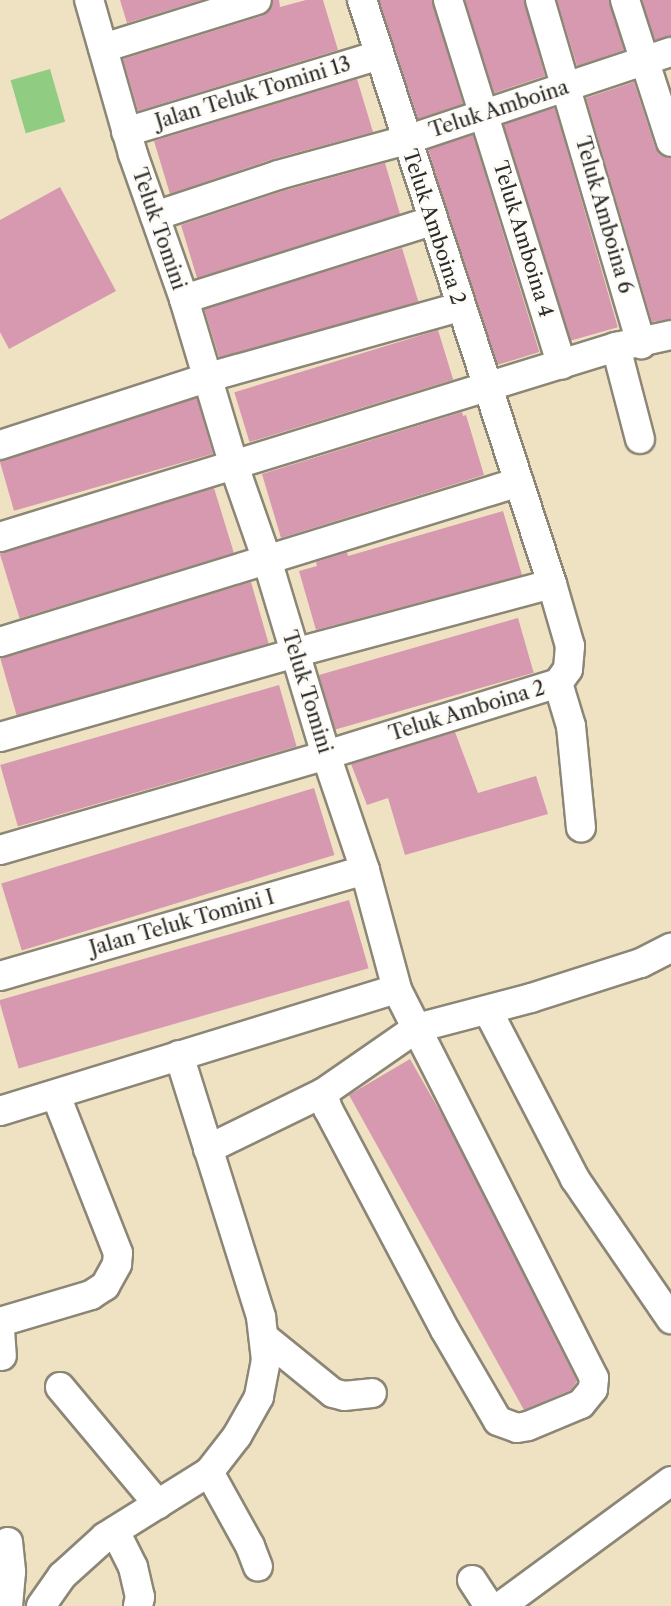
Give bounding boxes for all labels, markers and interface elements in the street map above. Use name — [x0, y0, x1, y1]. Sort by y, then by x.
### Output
street label: Jalan Teluk Tomini 13 — [152, 52, 354, 134]
street label: Teluk Amboina — [426, 75, 572, 143]
street label: Teluk Amboina 6 — [570, 133, 638, 297]
street label: Teluk Amboina 2 — [397, 146, 471, 308]
street label: Teluk Amboina 4 — [488, 157, 558, 321]
street label: Teluk Tomini — [127, 165, 191, 293]
street label: Teluk Tomini — [277, 627, 337, 757]
street label: Teluk Amboina 2 — [385, 676, 549, 746]
street label: Jalan Teluk Tomini I — [86, 885, 278, 961]

